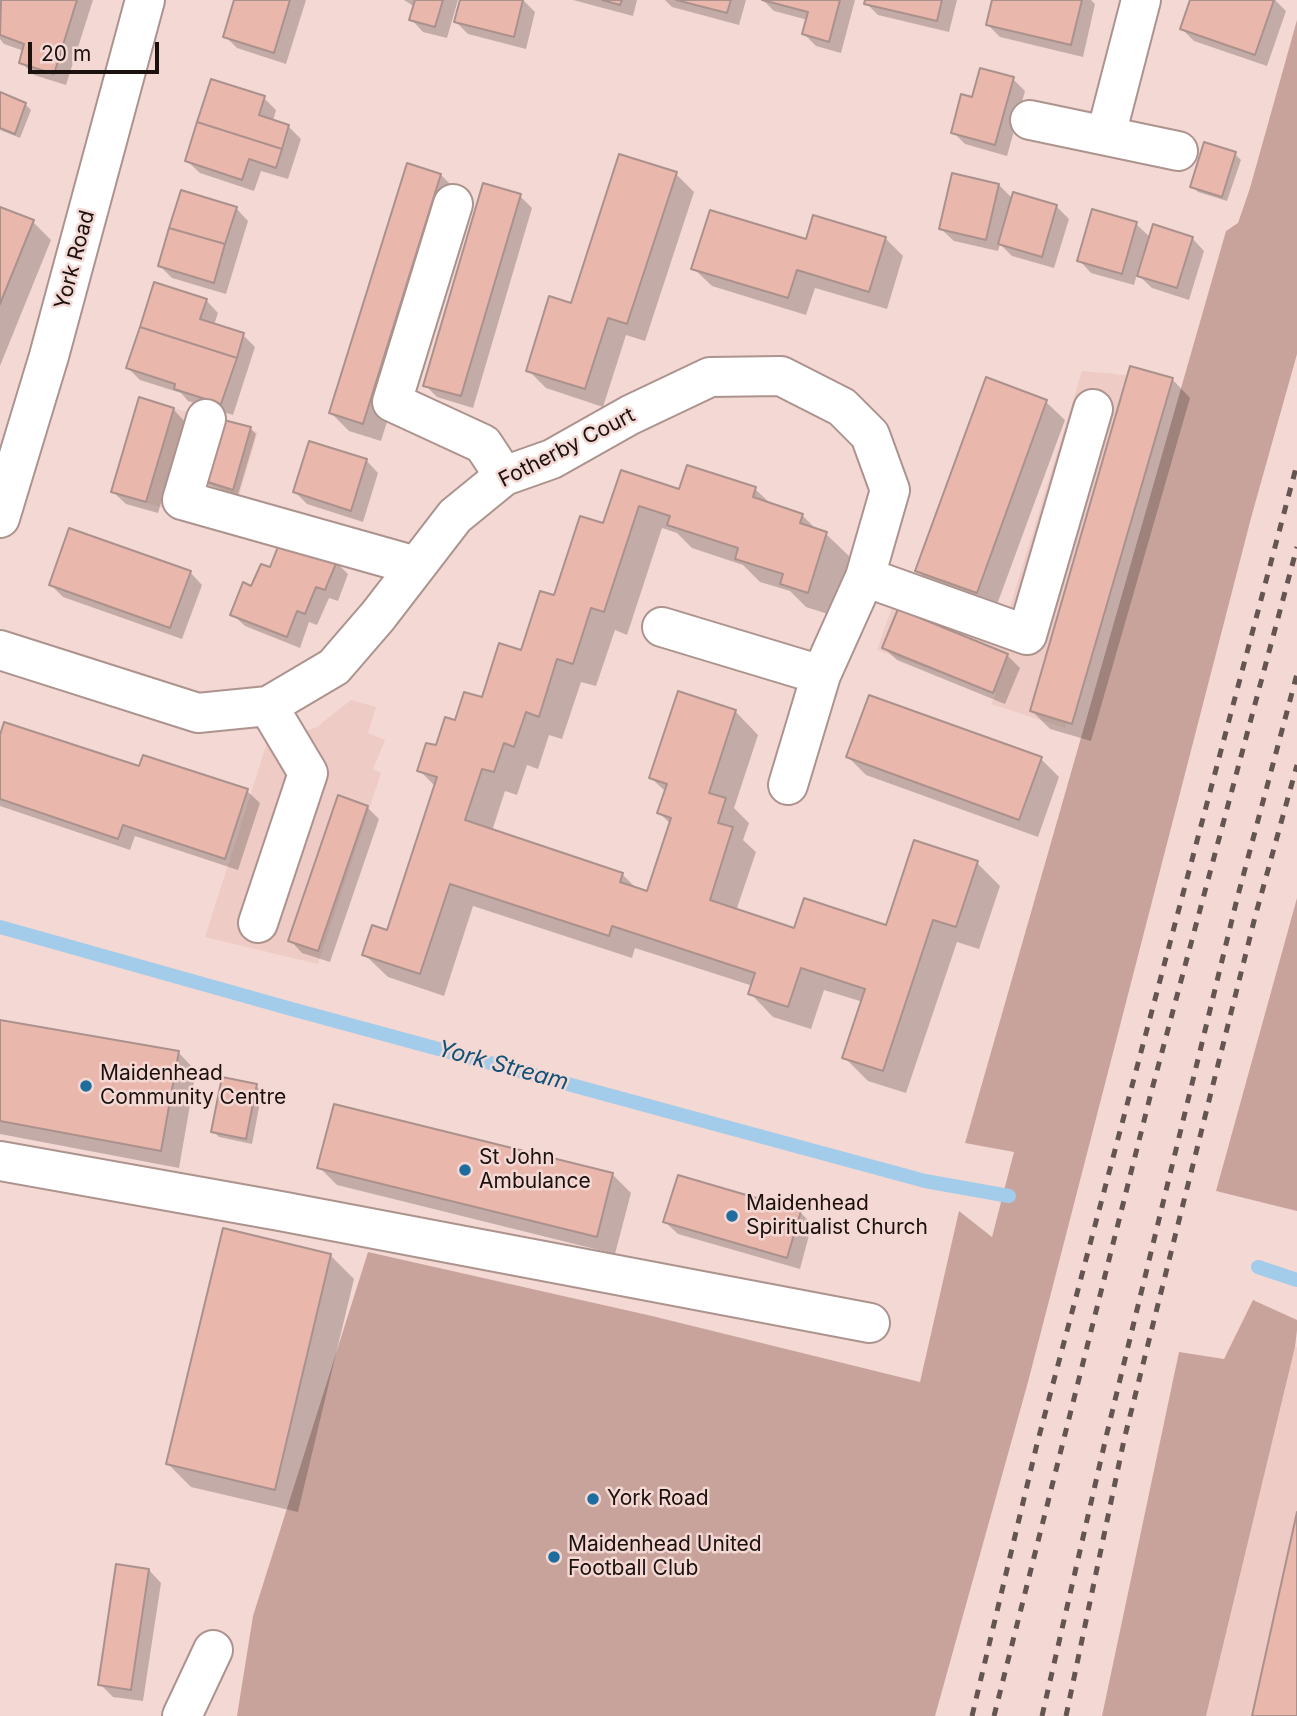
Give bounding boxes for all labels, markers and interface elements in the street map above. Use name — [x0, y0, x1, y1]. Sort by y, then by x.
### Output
scale bar — [32, 28, 163, 72]
text: 20 m — [41, 41, 91, 66]
street label: York Road — [50, 208, 100, 312]
street label: Fotherby Court — [495, 403, 639, 493]
water label: York Stream — [435, 1035, 571, 1097]
place label: Maidenhead Community Centre — [100, 1061, 286, 1111]
marker: Maidenhead Community Centre — [78, 1078, 94, 1094]
place label: St John Ambulance — [479, 1145, 591, 1195]
marker: St John Ambulance — [457, 1162, 473, 1178]
place label: Maidenhead Spiritualist Church — [746, 1191, 928, 1241]
marker: Maidenhead Spiritualist Church — [724, 1208, 740, 1224]
place label: York Road — [607, 1486, 709, 1512]
marker: York Road — [585, 1491, 601, 1507]
place label: Maidenhead United Football Club — [568, 1532, 762, 1582]
marker: Maidenhead United Football Club — [546, 1549, 562, 1565]

